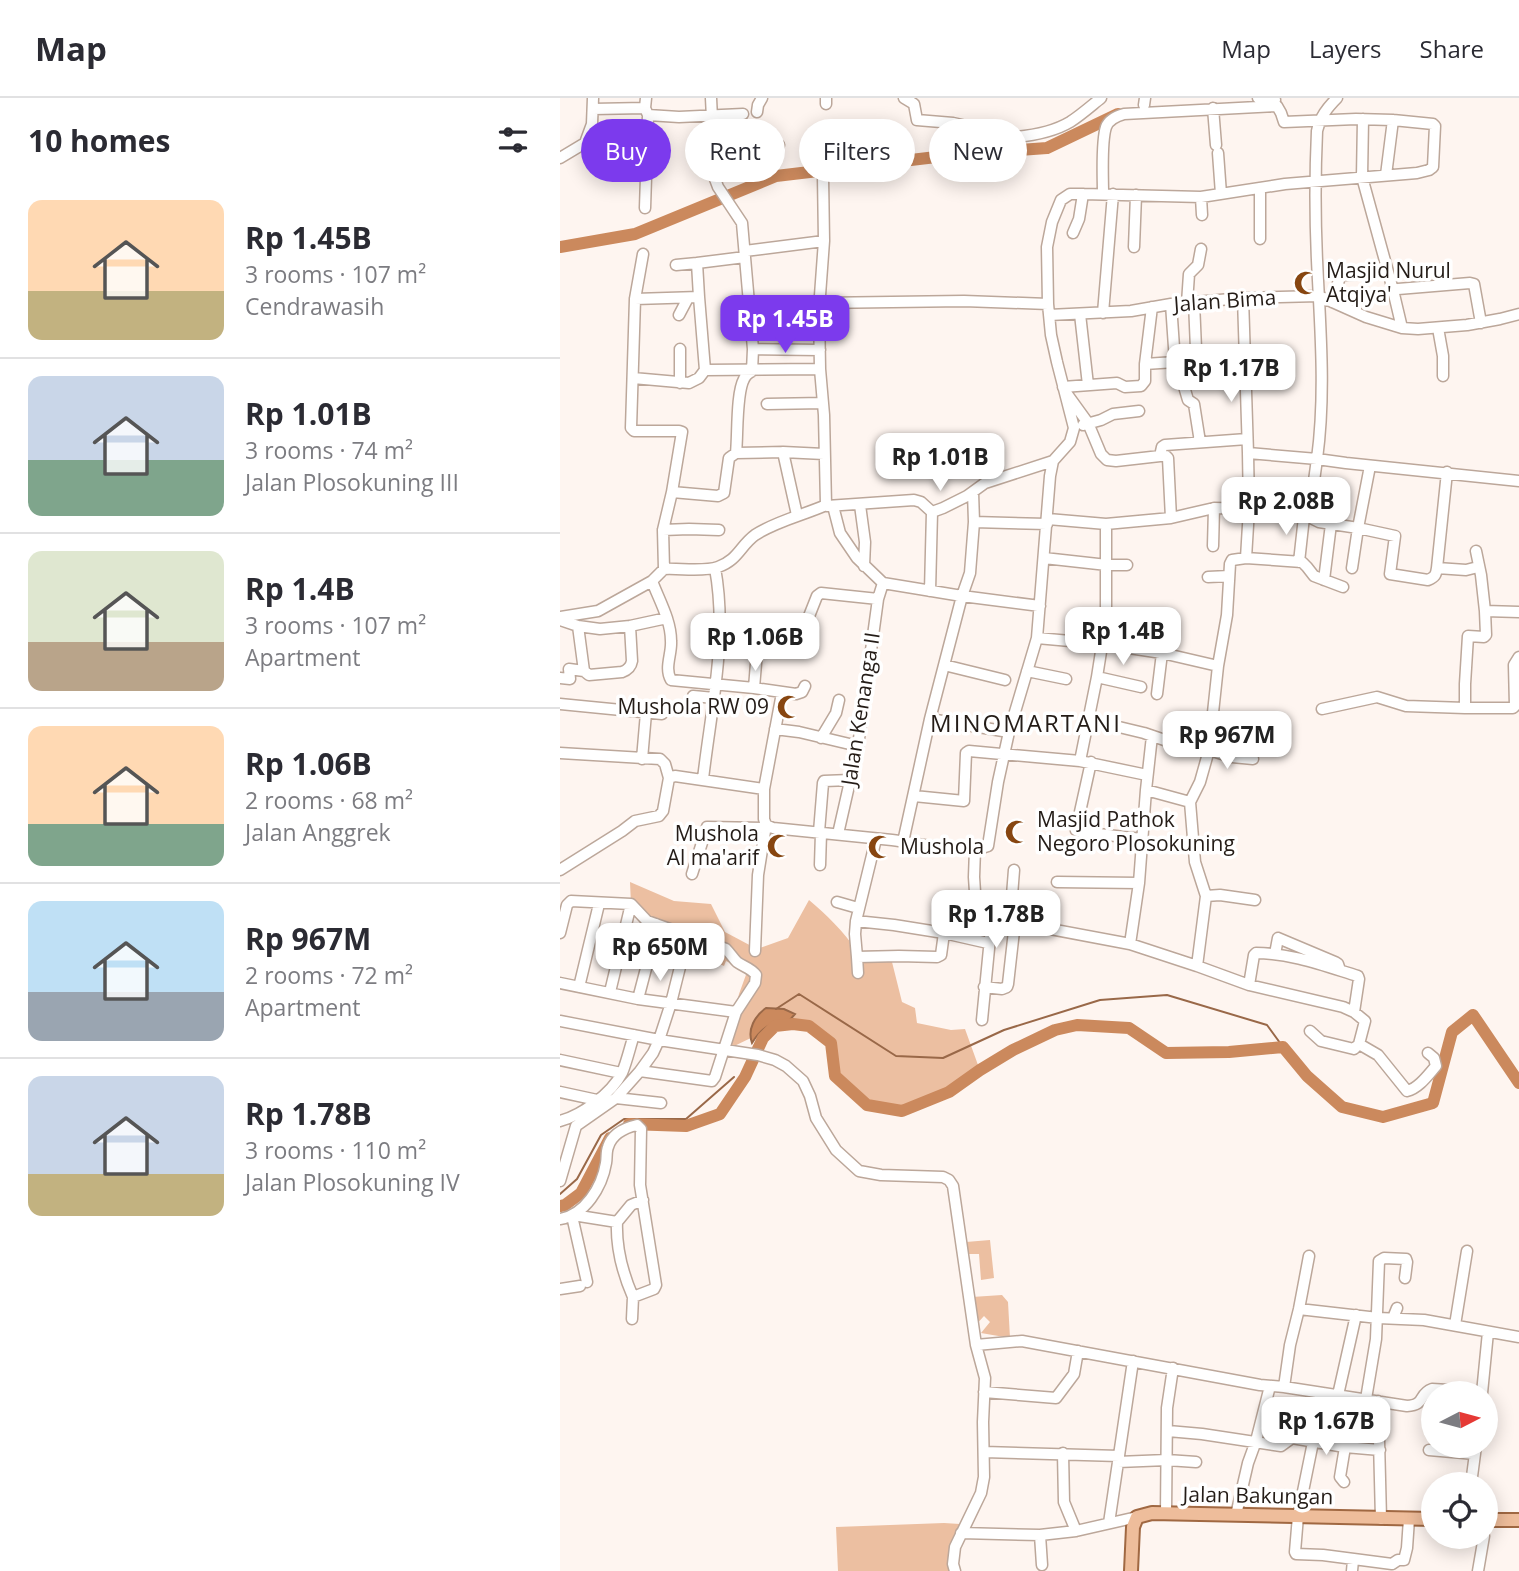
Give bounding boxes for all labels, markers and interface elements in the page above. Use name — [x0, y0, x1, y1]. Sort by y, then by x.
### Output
text: Map — [35, 26, 107, 71]
text: Map — [1221, 32, 1271, 65]
text: Layers — [1309, 32, 1382, 65]
text: Share — [1420, 32, 1484, 65]
chip: Buy — [581, 119, 671, 182]
chip: Rent — [685, 119, 785, 182]
chip: Filters — [799, 119, 915, 182]
chip: New — [929, 119, 1027, 182]
text: 10 homes — [28, 120, 171, 161]
icon: filters — [494, 121, 532, 159]
text: Rp 1.45B — [245, 217, 372, 258]
icon: home — [84, 228, 168, 312]
place label: Masjid Nurul Atqiya' — [1326, 256, 1451, 308]
text: 3 rooms · 107 m² — [245, 258, 426, 290]
mosque icon: Masjid Nurul Atqiya' — [1292, 269, 1320, 297]
street label: Jalan Bima — [1171, 282, 1277, 318]
text: Cendrawasih — [245, 290, 384, 322]
pin: Rp 1.45B — [713, 296, 857, 355]
text: Rp 1.45B — [736, 302, 834, 334]
pin: Rp 1.17B — [1159, 344, 1303, 404]
text: Rp 1.17B — [1182, 351, 1280, 383]
text: Rp 1.01B — [245, 393, 372, 434]
icon: home — [84, 404, 168, 488]
text: 3 rooms · 74 m² — [245, 434, 413, 466]
pin: Rp 1.01B — [868, 434, 1012, 493]
text: Rp 1.01B — [891, 440, 989, 472]
text: Jalan Plosokuning III — [245, 466, 459, 498]
pin: Rp 2.08B — [1214, 478, 1358, 537]
text: Rp 2.08B — [1237, 484, 1335, 516]
text: Rp 1.4B — [245, 568, 355, 609]
icon: home — [84, 579, 168, 663]
pin: Rp 1.4B — [1058, 608, 1188, 667]
text: 3 rooms · 107 m² — [245, 609, 426, 641]
pin: Rp 1.06B — [683, 614, 827, 673]
text: Rp 1.4B — [1081, 614, 1165, 646]
text: Rp 1.06B — [706, 620, 804, 652]
street label: Jalan Kenanga II — [834, 630, 886, 790]
text: Apartment — [245, 641, 361, 673]
place label: Mushola RW 09 — [617, 692, 769, 720]
mosque icon: Mushola RW 09 — [775, 693, 803, 721]
district label: MINOMARTANI — [930, 706, 1122, 739]
pin: Rp 967M — [1162, 712, 1292, 771]
text: Rp 967M — [1179, 718, 1275, 750]
text: Rp 1.06B — [245, 743, 372, 784]
icon: home — [84, 754, 168, 838]
text: 2 rooms · 68 m² — [245, 784, 413, 816]
place label: Masjid Pathok Negoro Plosokuning — [1037, 805, 1235, 857]
text: Jalan Anggrek — [245, 816, 391, 848]
mosque icon: Masjid Pathok Negoro Plosokuning — [1003, 818, 1031, 846]
place label: Mushola Al ma'arif — [667, 819, 761, 871]
mosque icon: Mushola Al ma'arif — [765, 832, 793, 860]
place label: Mushola — [900, 832, 984, 860]
mosque icon: Mushola — [866, 833, 894, 861]
pin: Rp 1.78B — [924, 890, 1068, 950]
text: Rp 1.78B — [947, 897, 1045, 929]
text: Rp 967M — [245, 918, 371, 959]
pin: Rp 650M — [595, 924, 725, 983]
icon: home — [84, 929, 168, 1013]
text: Rp 650M — [612, 930, 708, 962]
text: 2 rooms · 72 m² — [245, 959, 413, 991]
text: Apartment — [245, 991, 361, 1023]
text: Rp 1.78B — [245, 1093, 372, 1134]
icon: home — [84, 1104, 168, 1188]
text: 3 rooms · 110 m² — [245, 1134, 426, 1166]
text: Jalan Plosokuning IV — [245, 1166, 460, 1198]
north arrow — [1421, 1381, 1498, 1458]
map controls — [1421, 1381, 1498, 1549]
pin: Rp 1.67B — [1254, 1398, 1398, 1457]
text: Rp 1.67B — [1277, 1404, 1375, 1436]
button: locate — [1421, 1472, 1498, 1549]
street label: Jalan Bakungan — [1180, 1480, 1334, 1510]

